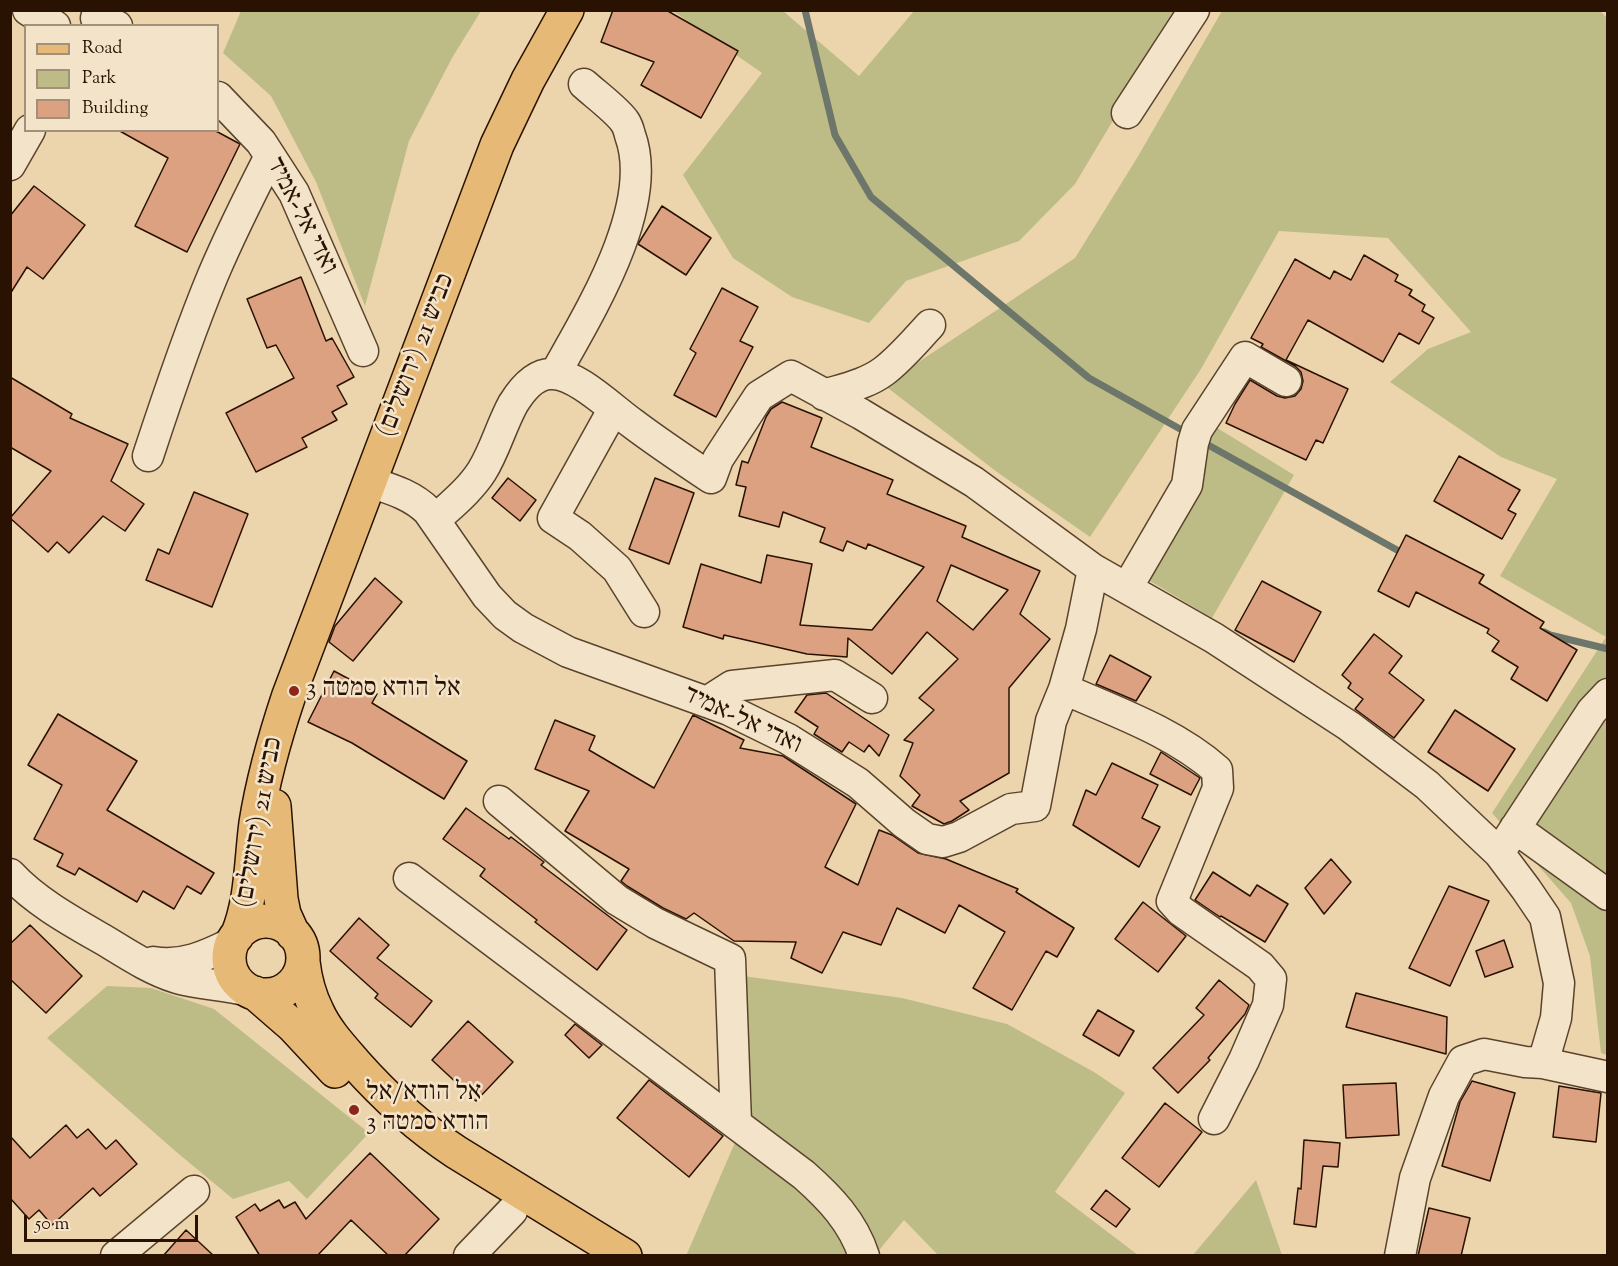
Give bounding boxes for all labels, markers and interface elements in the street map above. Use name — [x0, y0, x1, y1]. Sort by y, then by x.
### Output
legend — [24, 24, 219, 132]
text: Road — [82, 36, 122, 62]
text: Park — [82, 66, 116, 92]
text: Building — [82, 96, 148, 122]
street label: ואדי אל-אמיד — [257, 153, 343, 281]
street label: כביש 21 (ירושלים) — [372, 270, 464, 442]
place label: אל הודא סמטה 3 — [306, 675, 461, 707]
street label: ואדי אל-אמיד — [678, 681, 806, 763]
marker: אל הודא סמטה 3 — [287, 684, 301, 698]
street label: כביש 21 (ירושלים) — [231, 735, 291, 911]
place label: אל הודא/אל הודא סמטה 3 — [366, 1079, 489, 1140]
marker: אל הודא/אל הודא סמטה 3 — [347, 1103, 361, 1117]
scale bar — [27, 1203, 201, 1241]
text: 50 m — [35, 1212, 69, 1238]

